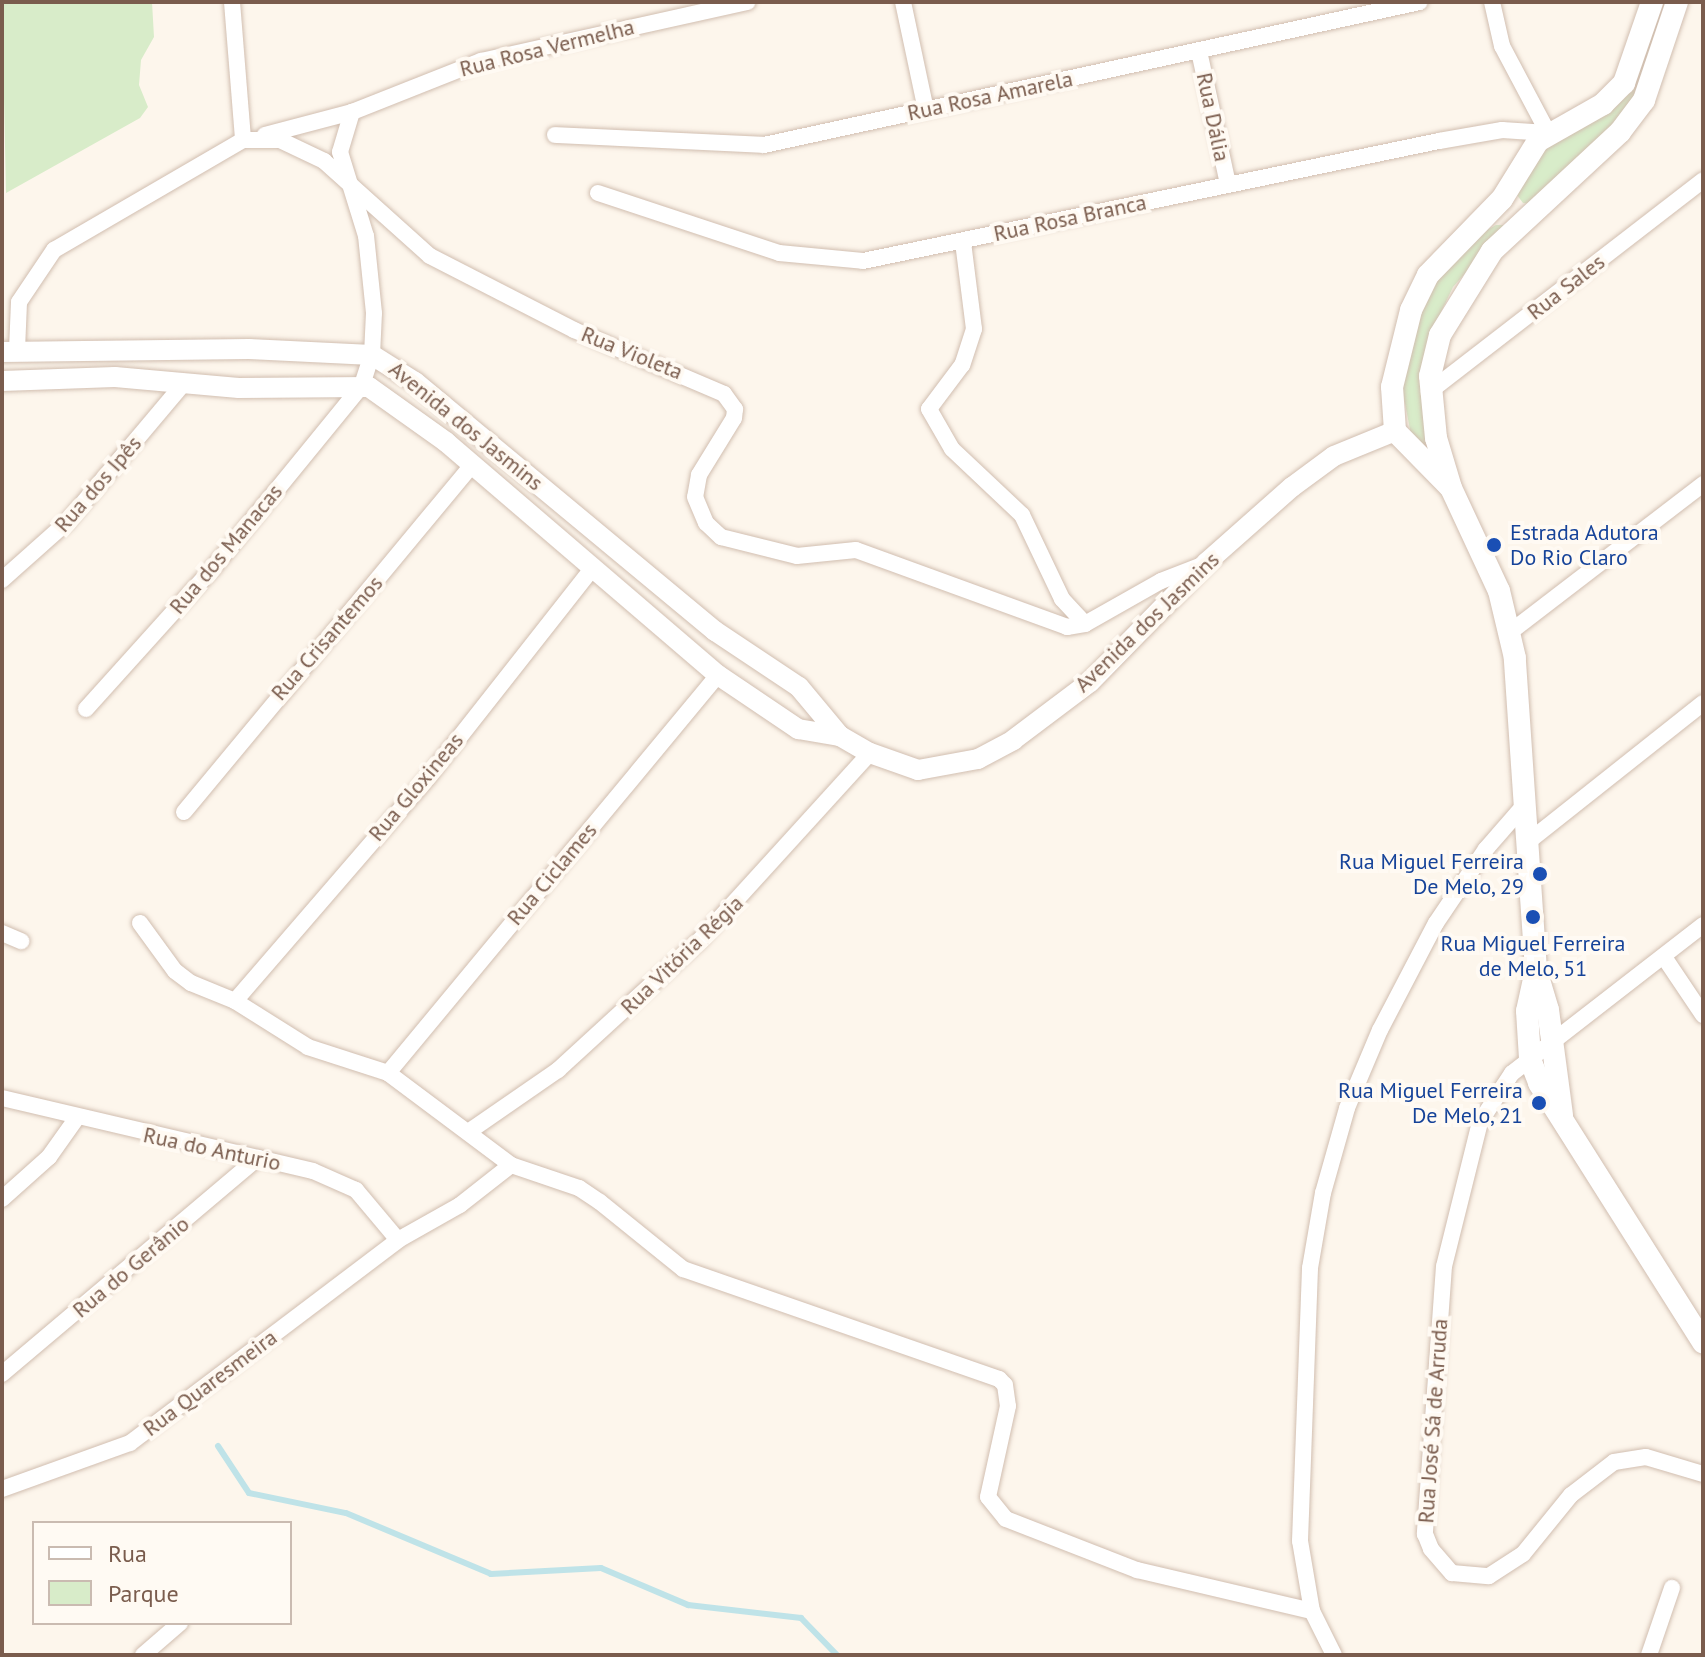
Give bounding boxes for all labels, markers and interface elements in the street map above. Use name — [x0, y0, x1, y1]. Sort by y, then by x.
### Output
street label: Rua Rosa Vermelha — [457, 13, 637, 83]
street label: Rua Rosa Amarela — [905, 66, 1075, 126]
street label: Rua Dália — [1191, 70, 1235, 164]
street label: Rua Rosa Branca — [991, 189, 1149, 247]
street label: Rua Sales — [1522, 249, 1610, 325]
street label: Rua Violeta — [577, 321, 687, 385]
street label: Avenida dos Jasmins — [384, 356, 548, 496]
street label: Rua dos Ipês — [49, 430, 147, 538]
street label: Rua dos Manacas — [164, 479, 288, 619]
place label: Estrada Adutora Do Rio Claro — [1510, 519, 1659, 570]
marker: Estrada Adutora Do Rio Claro — [1485, 536, 1503, 554]
street label: Avenida dos Jasmins — [1069, 546, 1225, 698]
street label: Rua Crisantemos — [266, 570, 388, 706]
street label: Rua Gloxineas — [363, 727, 469, 847]
street label: Rua Ciclames — [502, 817, 602, 931]
place label: Rua Miguel Ferreira De Melo, 29 — [1339, 848, 1524, 900]
marker: Rua Miguel Ferreira De Melo, 29 — [1531, 865, 1549, 883]
street label: Rua Vitória Régia — [615, 890, 749, 1020]
marker: Rua Miguel Ferreira de Melo, 51 — [1524, 908, 1542, 926]
place label: Rua Miguel Ferreira de Melo, 51 — [1441, 930, 1625, 982]
place label: Rua Miguel Ferreira De Melo, 21 — [1338, 1077, 1523, 1128]
marker: Rua Miguel Ferreira De Melo, 21 — [1530, 1094, 1548, 1112]
street label: Rua do Anturio — [141, 1121, 283, 1177]
street label: Rua do Gerânio — [67, 1211, 195, 1323]
street label: Rua José Sá de Arruda — [1413, 1317, 1453, 1525]
street label: Rua Quaresmeira — [138, 1324, 282, 1442]
legend — [32, 1521, 292, 1625]
text: Rua — [108, 1538, 147, 1569]
text: Parque — [108, 1578, 179, 1609]

